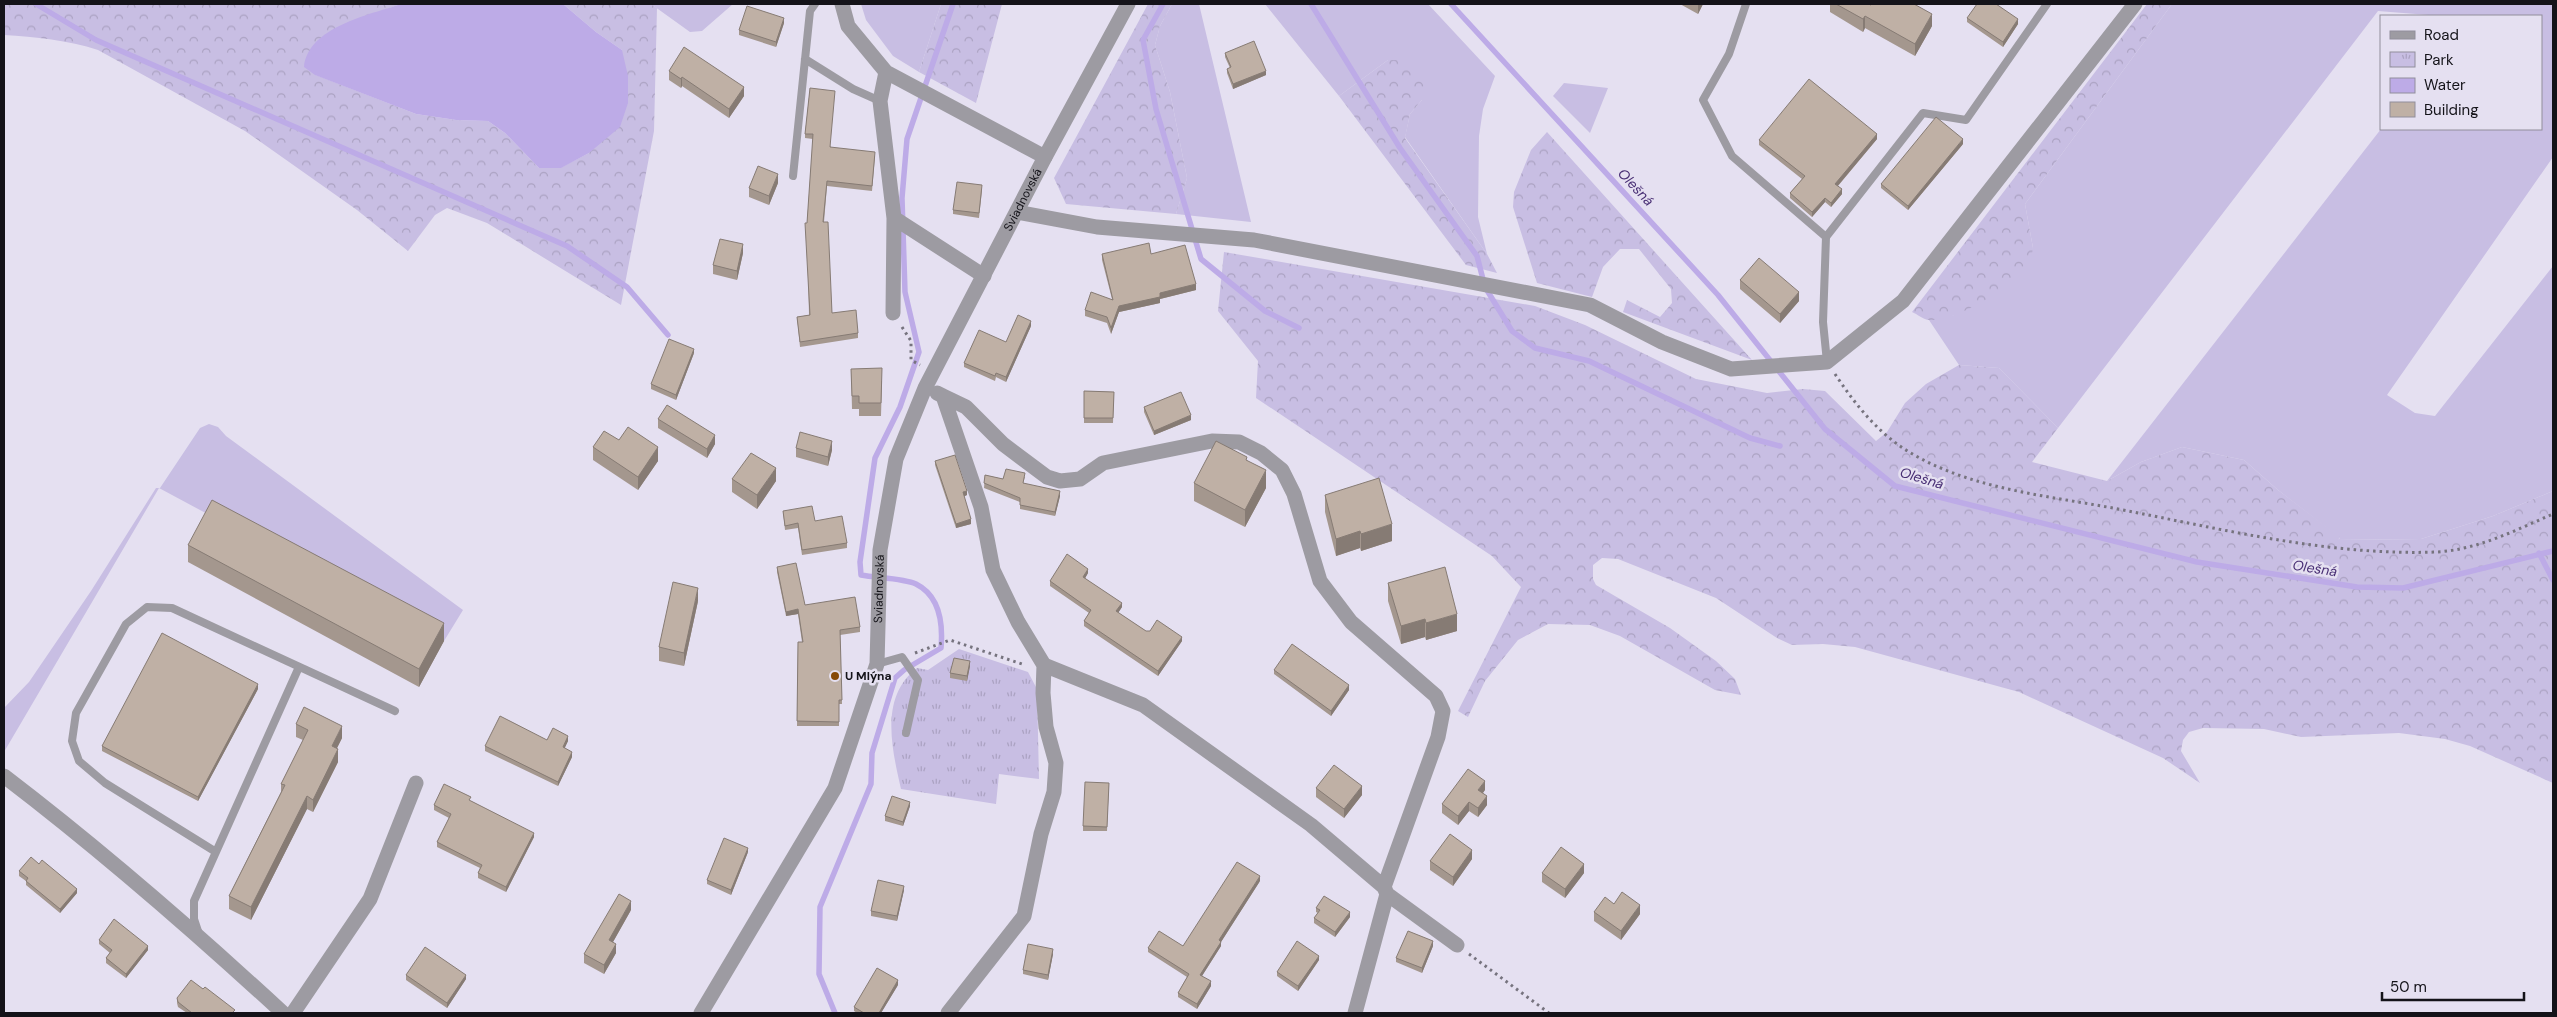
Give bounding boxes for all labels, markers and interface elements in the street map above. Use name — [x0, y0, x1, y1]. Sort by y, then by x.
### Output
legend — [2380, 15, 2542, 130]
text: Road — [2424, 25, 2459, 45]
text: Park — [2424, 50, 2454, 70]
text: Water — [2424, 75, 2466, 95]
text: Building — [2424, 100, 2479, 120]
water label: Olešná — [1614, 164, 1658, 210]
street label: Sviadnovská — [1000, 166, 1046, 234]
water label: Olešná — [1898, 463, 1946, 493]
street label: Sviadnovská — [870, 554, 888, 623]
water label: Olešná — [2291, 556, 2339, 580]
place label: U Mlýna — [845, 668, 892, 684]
marker: U Mlýna — [829, 670, 841, 682]
scale bar — [2382, 970, 2524, 1002]
text: 50 m — [2390, 977, 2427, 997]

